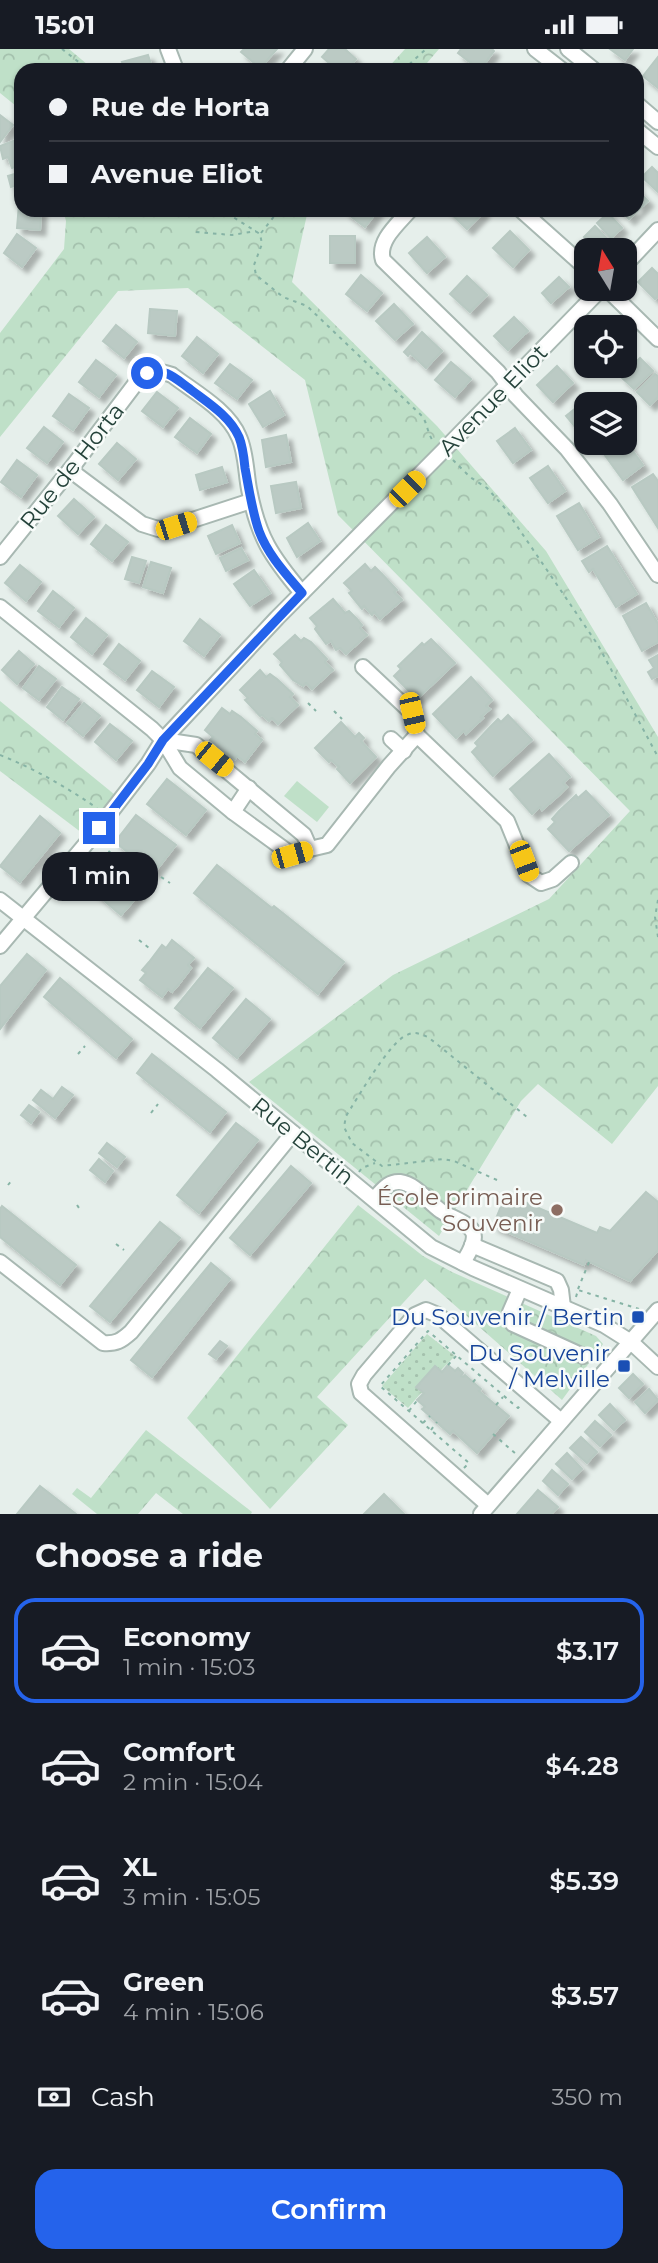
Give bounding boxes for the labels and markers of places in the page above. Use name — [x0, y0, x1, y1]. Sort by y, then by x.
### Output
place label: École primaire Souvenir — [377, 1183, 543, 1237]
marker: École primaire Souvenir — [549, 1202, 565, 1218]
place label: Du Souvenir / Bertin — [391, 1303, 624, 1331]
marker: Du Souvenir / Bertin — [630, 1309, 646, 1325]
place label: Du Souvenir / Melville — [469, 1339, 610, 1393]
marker: Du Souvenir / Melville — [616, 1358, 632, 1374]

